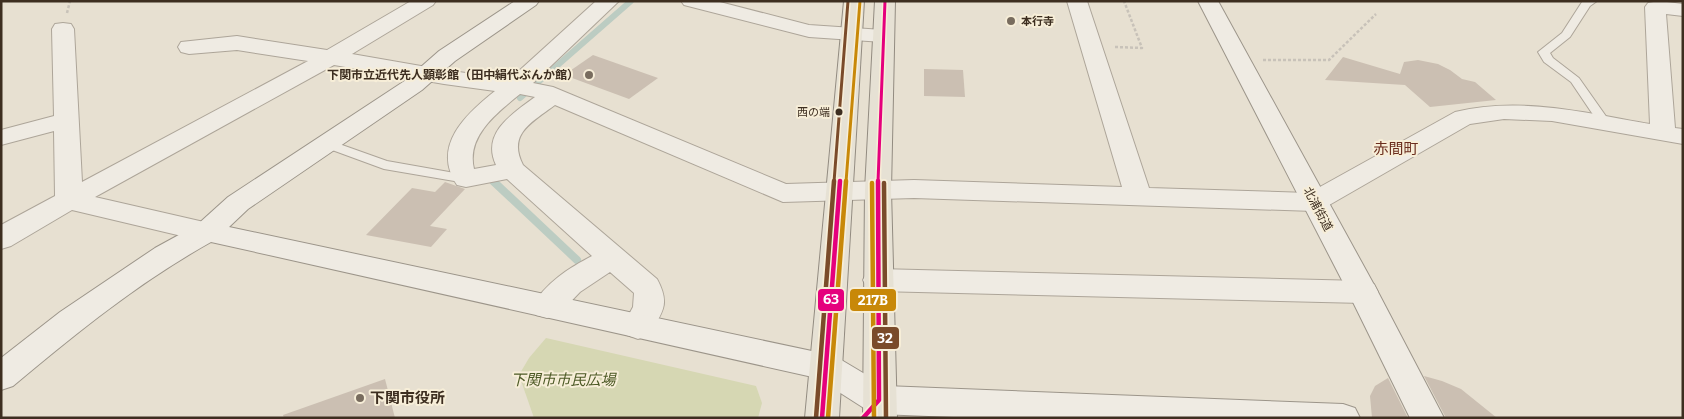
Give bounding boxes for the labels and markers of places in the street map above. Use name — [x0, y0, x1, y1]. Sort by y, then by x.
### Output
marker: 本行寺 — [1005, 15, 1017, 27]
place label: 本行寺 — [1021, 15, 1054, 28]
place label: 下関市立近代先人顕彰館（田中絹代ぶんか館） — [327, 68, 579, 82]
marker: 下関市立近代先人顕彰館（田中絹代ぶんか館） — [583, 69, 595, 81]
place label: 西の端 — [797, 106, 830, 119]
marker: 西の端 — [834, 107, 844, 117]
place label: 下関市役所 — [370, 389, 445, 407]
marker: 下関市役所 — [354, 392, 366, 404]

